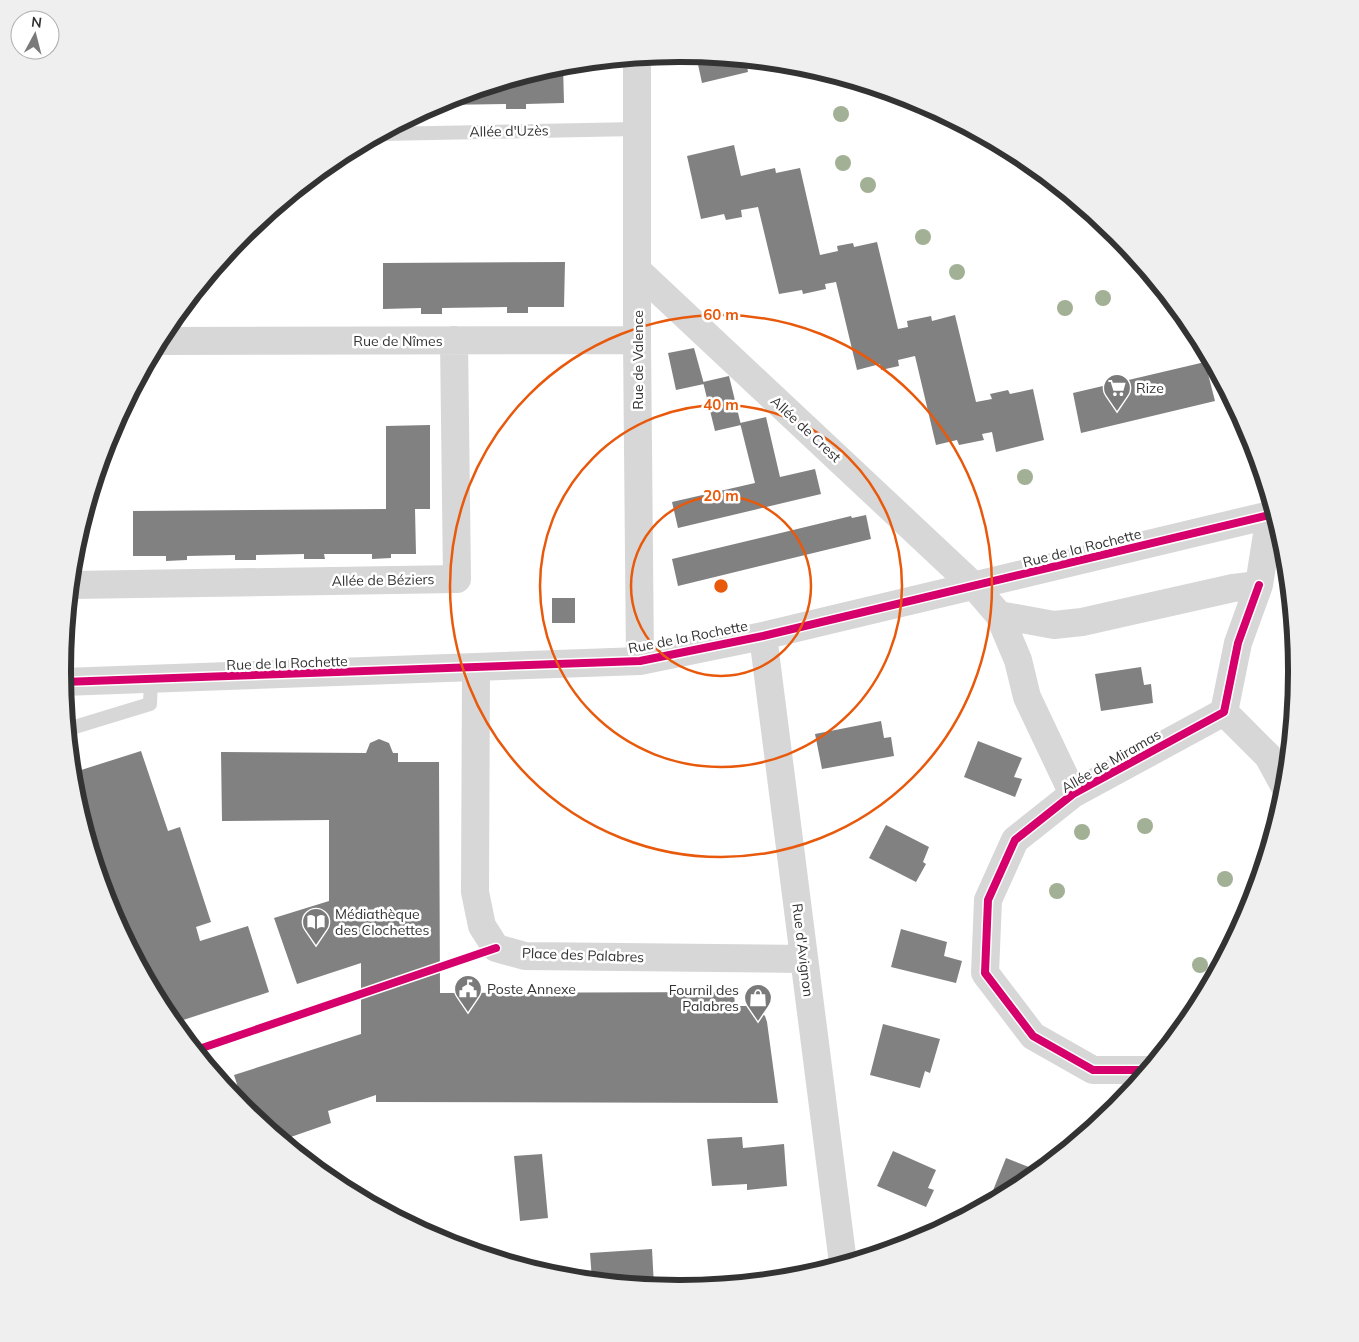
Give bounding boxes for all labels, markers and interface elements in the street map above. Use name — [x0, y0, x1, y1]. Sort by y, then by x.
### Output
north arrow — [10, 10, 60, 60]
text: N — [30, 13, 43, 32]
street label: Allée d'Uzès — [469, 121, 549, 141]
text: 60 m — [703, 305, 739, 324]
street label: Rue de Valence — [629, 310, 647, 410]
street label: Rue de Nîmes — [353, 332, 443, 350]
supermarket icon: Rize — [1102, 373, 1132, 412]
place label: Rize — [1136, 379, 1164, 397]
street label: Allée de Crest — [767, 392, 845, 466]
text: 40 m — [703, 395, 739, 414]
text: 20 m — [703, 486, 739, 505]
street label: Rue de la Rochette — [1021, 525, 1143, 571]
street label: Allée de Béziers — [331, 570, 435, 590]
centre of rings — [712, 577, 730, 595]
street label: Rue de la Rochette — [627, 617, 749, 657]
street label: Rue de la Rochette — [226, 652, 348, 674]
street label: Allée de Miramas — [1058, 725, 1164, 797]
street label: Rue d'Avignon — [788, 902, 818, 998]
place label: Médiathèque des Clochettes — [335, 905, 429, 939]
library icon: Médiathèque des Clochettes — [301, 907, 331, 946]
street label: Place des Palabres — [522, 944, 645, 966]
public building icon: Poste Annexe — [453, 974, 483, 1013]
place label: Poste Annexe — [487, 980, 576, 998]
place label: Fournil des Palabres — [669, 981, 739, 1015]
shop icon: Fournil des Palabres — [743, 983, 773, 1022]

